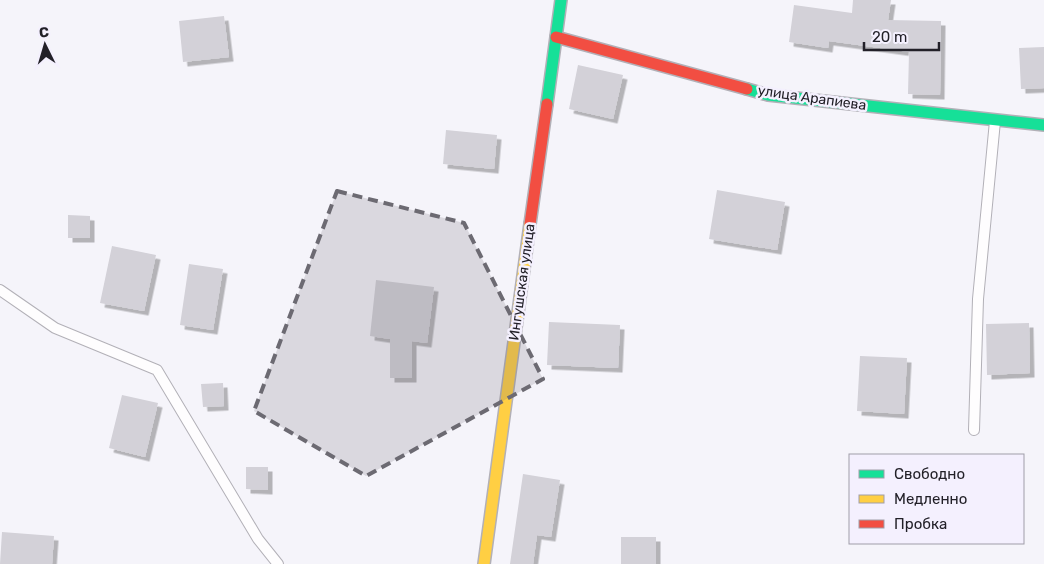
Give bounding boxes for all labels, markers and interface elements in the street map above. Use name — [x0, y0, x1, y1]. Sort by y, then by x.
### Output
north arrow — [20, 20, 70, 70]
scale bar — [864, 20, 939, 52]
text: С — [38, 24, 50, 41]
text: 20 m — [872, 28, 907, 46]
street label: улица Арапиева — [757, 82, 867, 114]
street label: Ингушская улица — [505, 222, 539, 342]
legend — [849, 454, 1024, 544]
text: Свободно — [894, 465, 965, 483]
text: Медленно — [894, 490, 967, 508]
text: Пробка — [894, 515, 947, 533]

